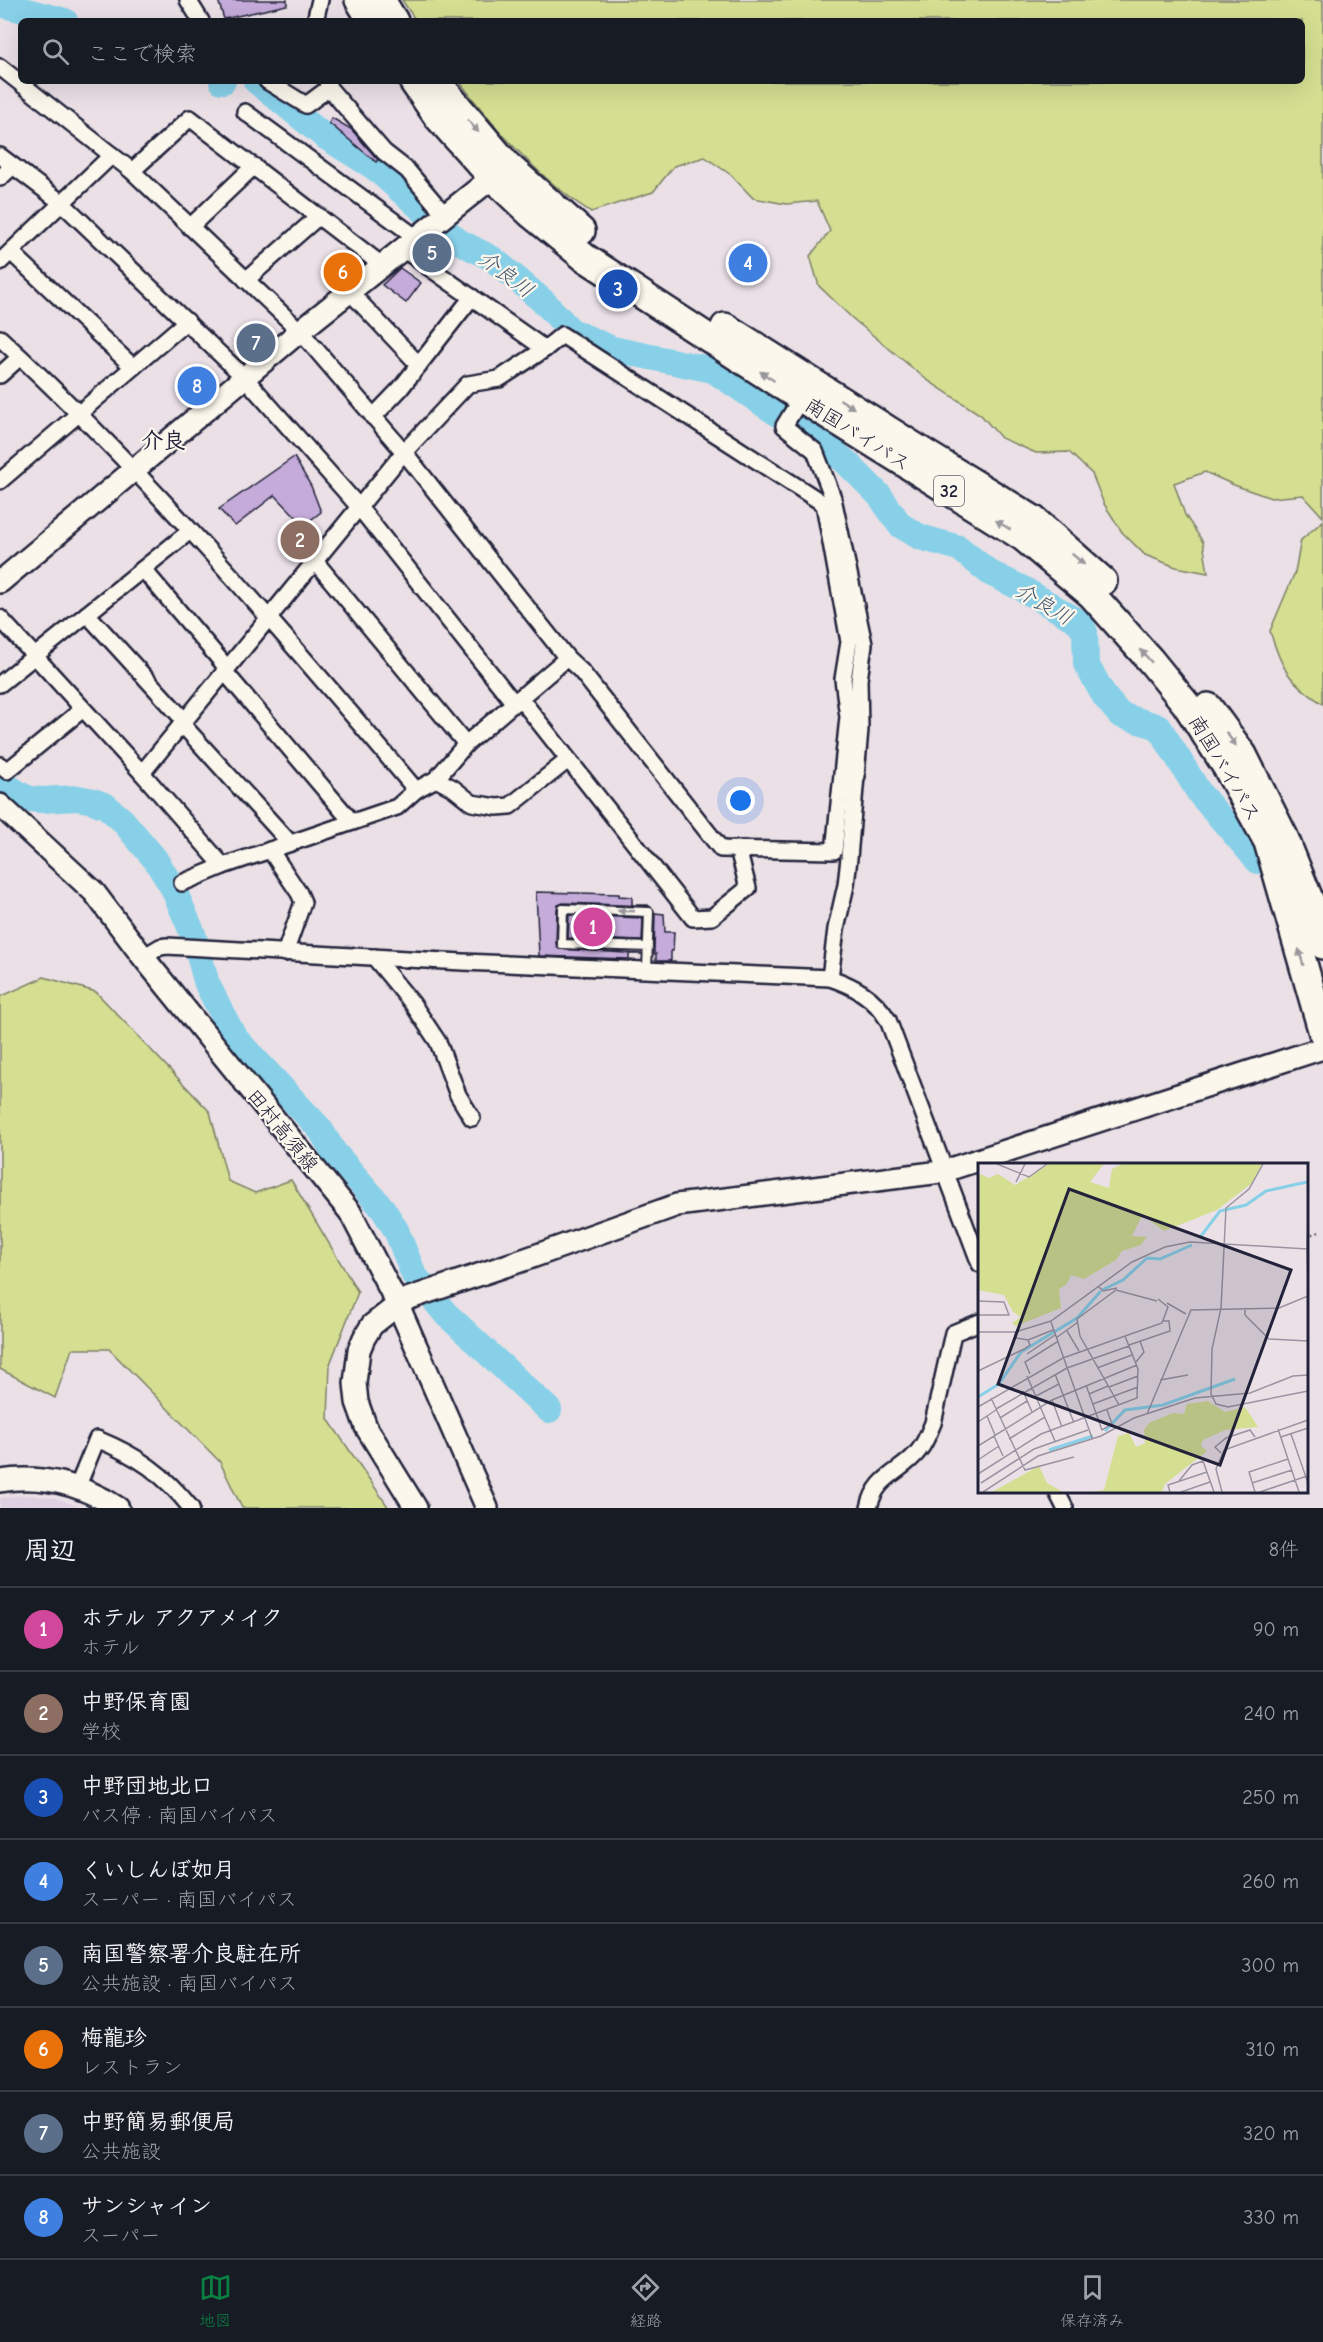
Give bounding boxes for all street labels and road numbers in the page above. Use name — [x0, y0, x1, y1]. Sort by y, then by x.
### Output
street label: 南国バイパス — [801, 393, 915, 476]
road number: 32 — [934, 476, 964, 506]
street label: 南国バイパス — [1184, 711, 1265, 825]
street label: 田村高須線 — [242, 1084, 323, 1176]

